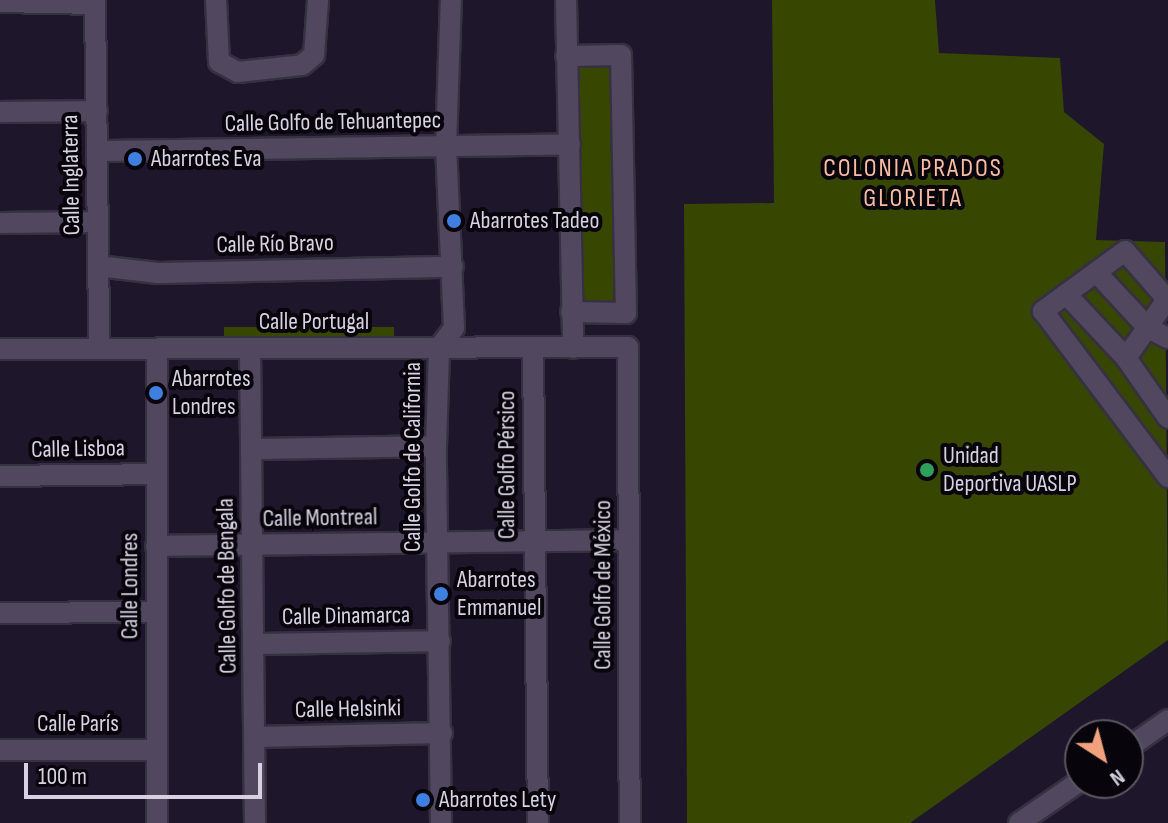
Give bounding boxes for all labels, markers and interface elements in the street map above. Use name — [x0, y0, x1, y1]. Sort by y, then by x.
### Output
street label: Calle Golfo de Tehuantepec — [224, 106, 442, 138]
street label: Calle Inglaterra — [56, 114, 86, 236]
place label: Abarrotes Eva — [151, 145, 261, 173]
marker: Abarrotes Eva — [126, 150, 144, 168]
district label: COLONIA PRADOS GLORIETA — [823, 153, 1003, 214]
place label: Abarrotes Tadeo — [470, 207, 599, 235]
marker: Abarrotes Tadeo — [445, 212, 463, 230]
street label: Calle Río Bravo — [216, 229, 334, 259]
street label: Calle Portugal — [259, 308, 369, 336]
street label: Calle Golfo de California — [399, 362, 427, 552]
place label: Abarrotes Londres — [172, 365, 251, 421]
marker: Abarrotes Londres — [147, 384, 165, 402]
street label: Calle Golfo Pérsico — [493, 391, 521, 539]
street label: Calle Lisboa — [31, 434, 125, 464]
place label: Unidad Deportiva UASLP — [943, 442, 1077, 498]
marker: Unidad Deportiva UASLP — [918, 461, 936, 479]
street label: Calle Golfo de Bengala — [211, 498, 243, 674]
street label: Calle Golfo de México — [589, 500, 617, 670]
street label: Calle Montreal — [262, 503, 378, 533]
street label: Calle Londres — [116, 533, 144, 639]
place label: Abarrotes Emmanuel — [457, 566, 541, 622]
marker: Abarrotes Emmanuel — [432, 585, 450, 603]
street label: Calle Dinamarca — [282, 600, 410, 632]
street label: Calle Helsinki — [295, 694, 401, 724]
street label: Calle París — [37, 710, 119, 738]
north arrow — [1064, 719, 1144, 799]
scale bar — [28, 747, 266, 797]
text: 100 m — [38, 762, 87, 791]
text: N — [1105, 763, 1130, 792]
place label: Abarrotes Lety — [439, 786, 556, 814]
marker: Abarrotes Lety — [414, 791, 432, 809]

